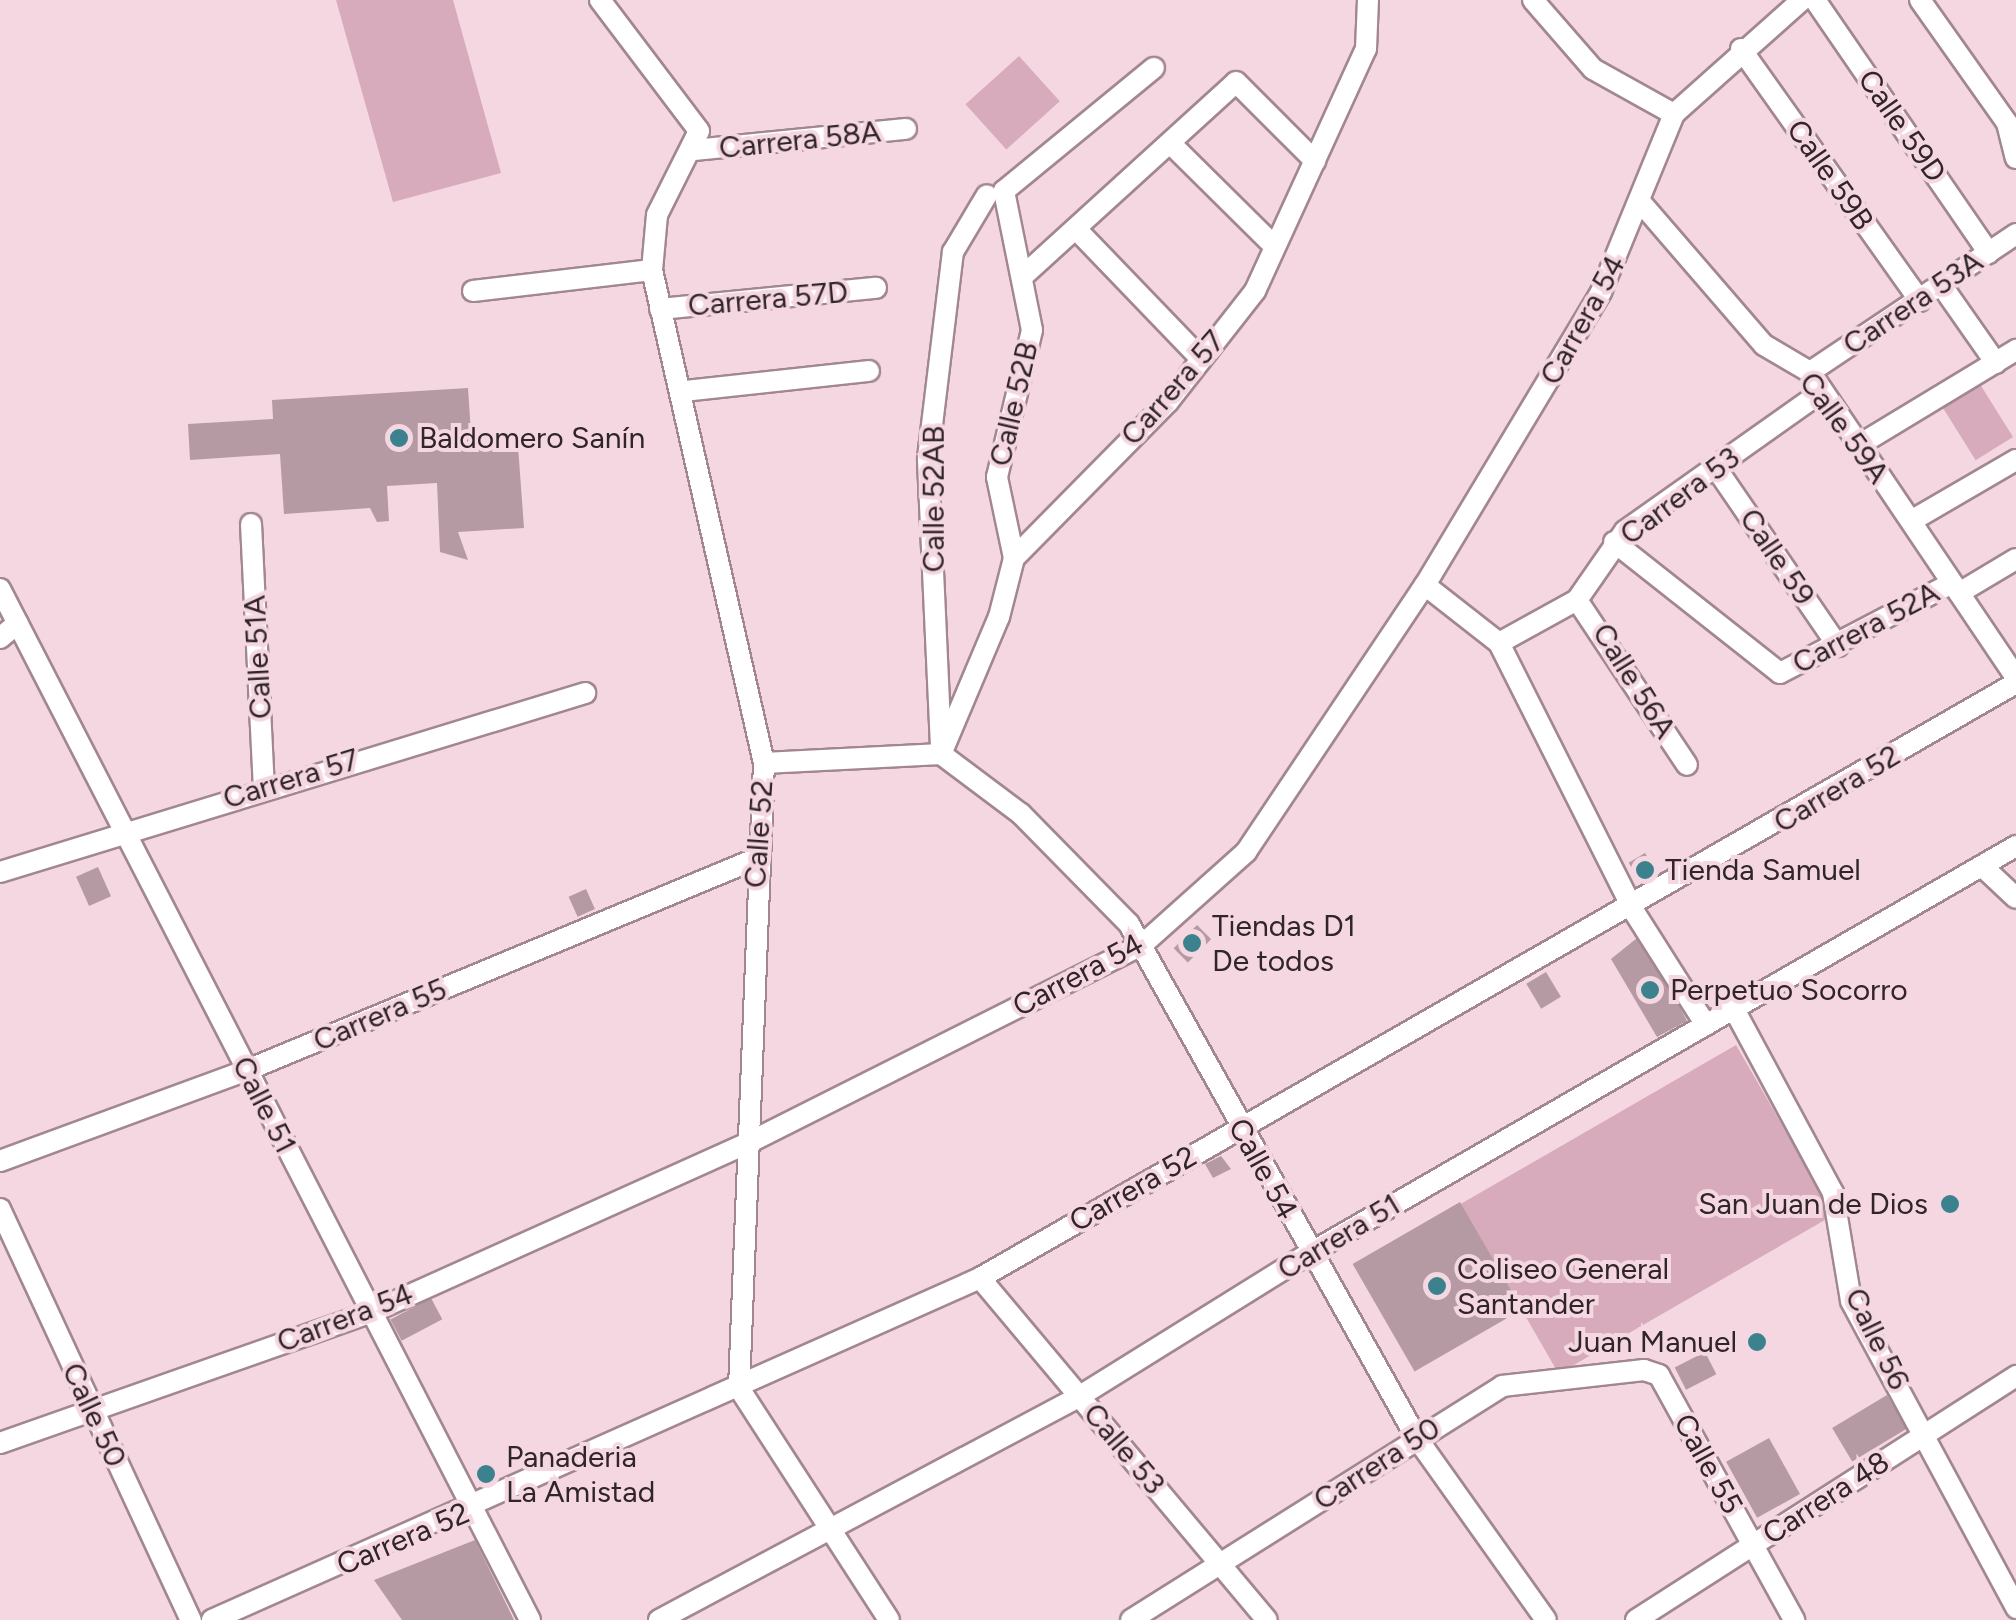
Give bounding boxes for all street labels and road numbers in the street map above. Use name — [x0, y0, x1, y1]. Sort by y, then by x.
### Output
street label: Calle 59D — [1850, 63, 1954, 189]
street label: Calle 59B — [1779, 113, 1881, 237]
street label: Carrera 58A — [717, 114, 883, 166]
street label: Carrera 53A — [1836, 243, 1990, 363]
street label: Carrera 54 — [1533, 249, 1633, 391]
street label: Carrera 57D — [687, 274, 849, 324]
street label: Carrera 57 — [1114, 323, 1232, 453]
street label: Calle 52B — [982, 338, 1046, 470]
street label: Calle 59A — [1792, 365, 1896, 491]
street label: Calle 52AB — [916, 426, 952, 572]
street label: Carrera 53 — [1613, 439, 1747, 553]
street label: Calle 59 — [1732, 502, 1822, 612]
street label: Carrera 52A — [1787, 574, 1945, 682]
street label: Calle 51A — [237, 594, 279, 720]
street label: Calle 56A — [1585, 617, 1683, 745]
street label: Carrera 52 — [1768, 737, 1906, 841]
street label: Carrera 57 — [219, 741, 363, 817]
street label: Calle 52 — [737, 779, 781, 889]
street label: Carrera 54 — [1007, 926, 1149, 1024]
street label: Carrera 55 — [308, 971, 452, 1059]
street label: Calle 51 — [224, 1051, 304, 1159]
street label: Calle 54 — [1221, 1112, 1305, 1226]
street label: Carrera 52 — [1063, 1138, 1203, 1240]
street label: Carrera 51 — [1271, 1187, 1407, 1287]
street label: Carrera 54 — [272, 1276, 418, 1360]
street label: Calle 56 — [1837, 1283, 1917, 1395]
street label: Calle 50 — [54, 1357, 134, 1473]
street label: Calle 53 — [1076, 1396, 1172, 1502]
street label: Calle 55 — [1666, 1408, 1750, 1520]
street label: Carrera 50 — [1307, 1410, 1447, 1518]
street label: Carrera 48 — [1756, 1444, 1896, 1552]
street label: Carrera 52 — [331, 1495, 475, 1583]

